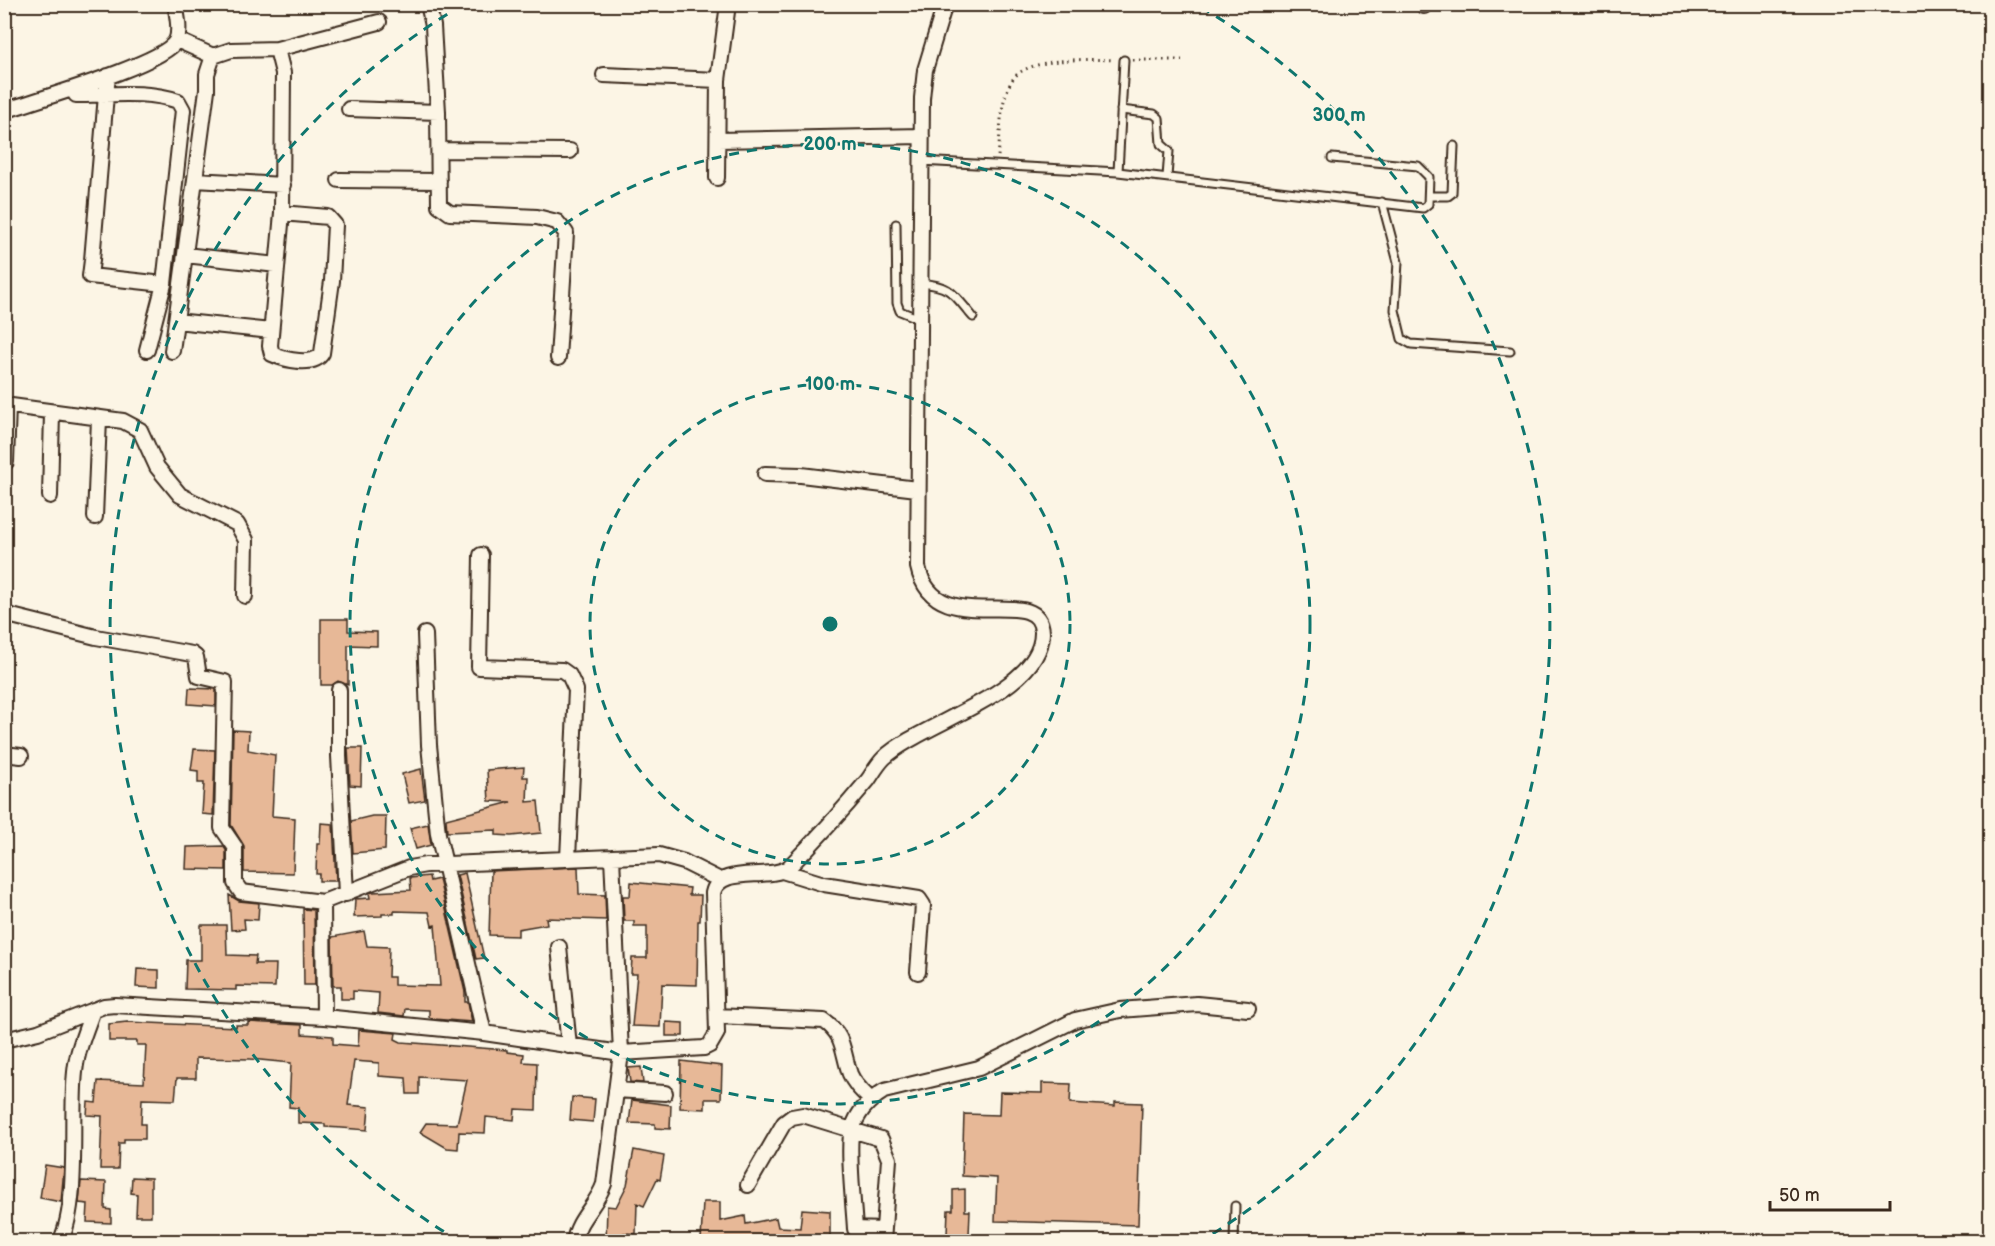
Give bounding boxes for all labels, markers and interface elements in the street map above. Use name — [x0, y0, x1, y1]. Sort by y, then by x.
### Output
text: 300 m — [1312, 105, 1366, 126]
text: 200 m — [803, 134, 857, 155]
text: 100 m — [805, 374, 855, 395]
centre of rings — [820, 614, 840, 634]
scale bar — [1770, 1174, 1890, 1212]
text: 50 m — [1779, 1185, 1820, 1206]

